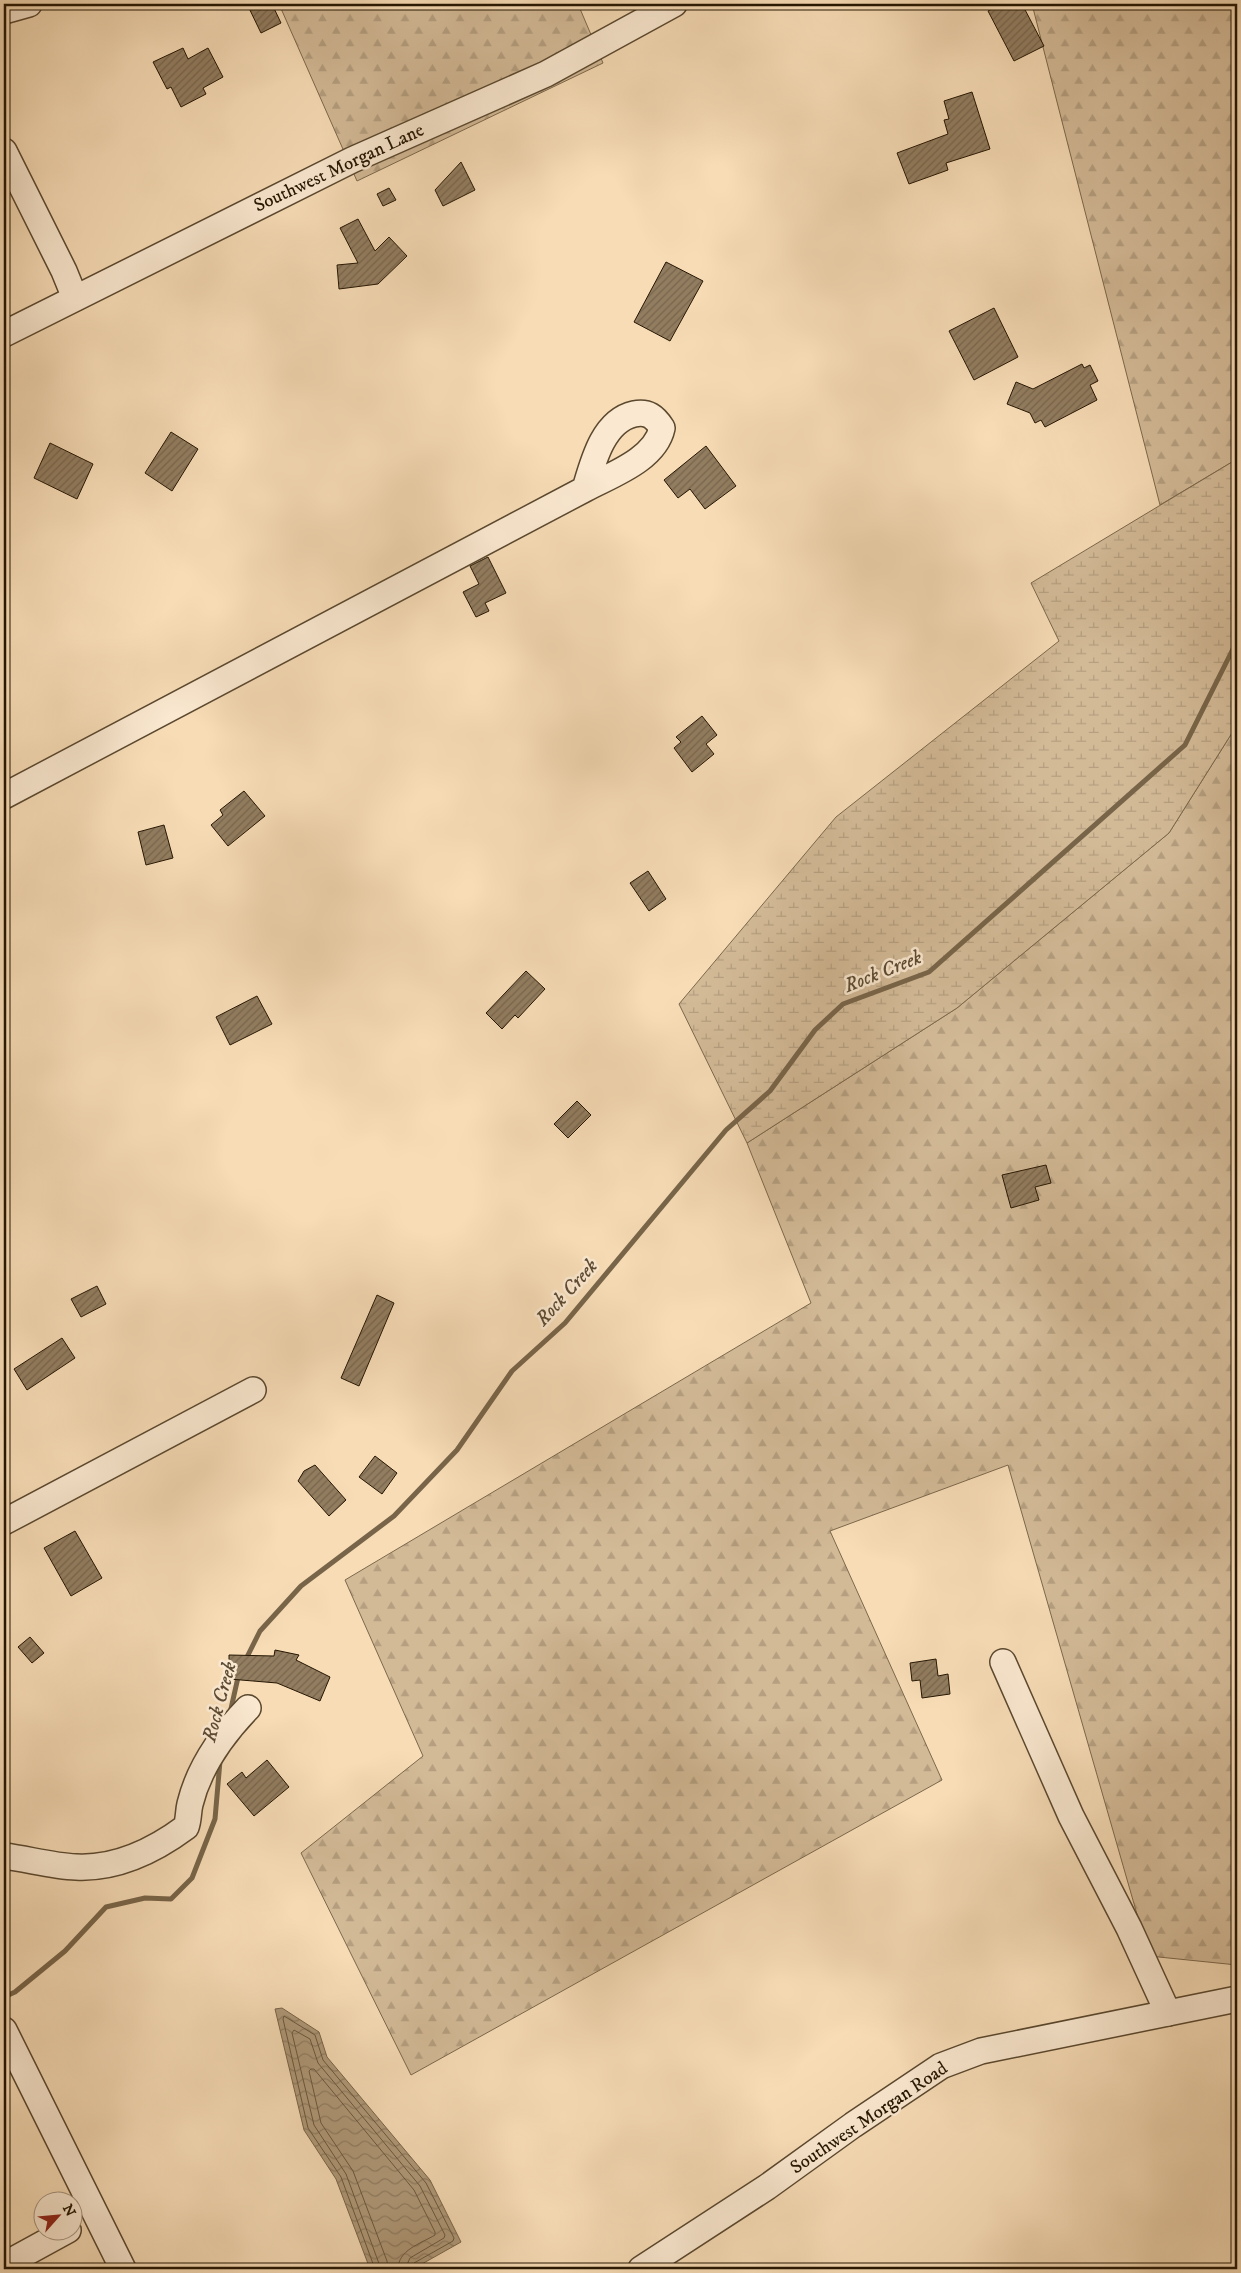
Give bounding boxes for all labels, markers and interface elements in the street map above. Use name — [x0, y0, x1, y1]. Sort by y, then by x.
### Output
street label: Southwest Morgan Lane — [250, 118, 428, 218]
water label: Rock Creek — [840, 945, 926, 999]
water label: Rock Creek — [530, 1254, 604, 1332]
water label: Rock Creek — [197, 1659, 243, 1746]
street label: Southwest Morgan Road — [786, 2057, 952, 2179]
north arrow — [32, 2190, 82, 2240]
text: N — [58, 2201, 80, 2220]

